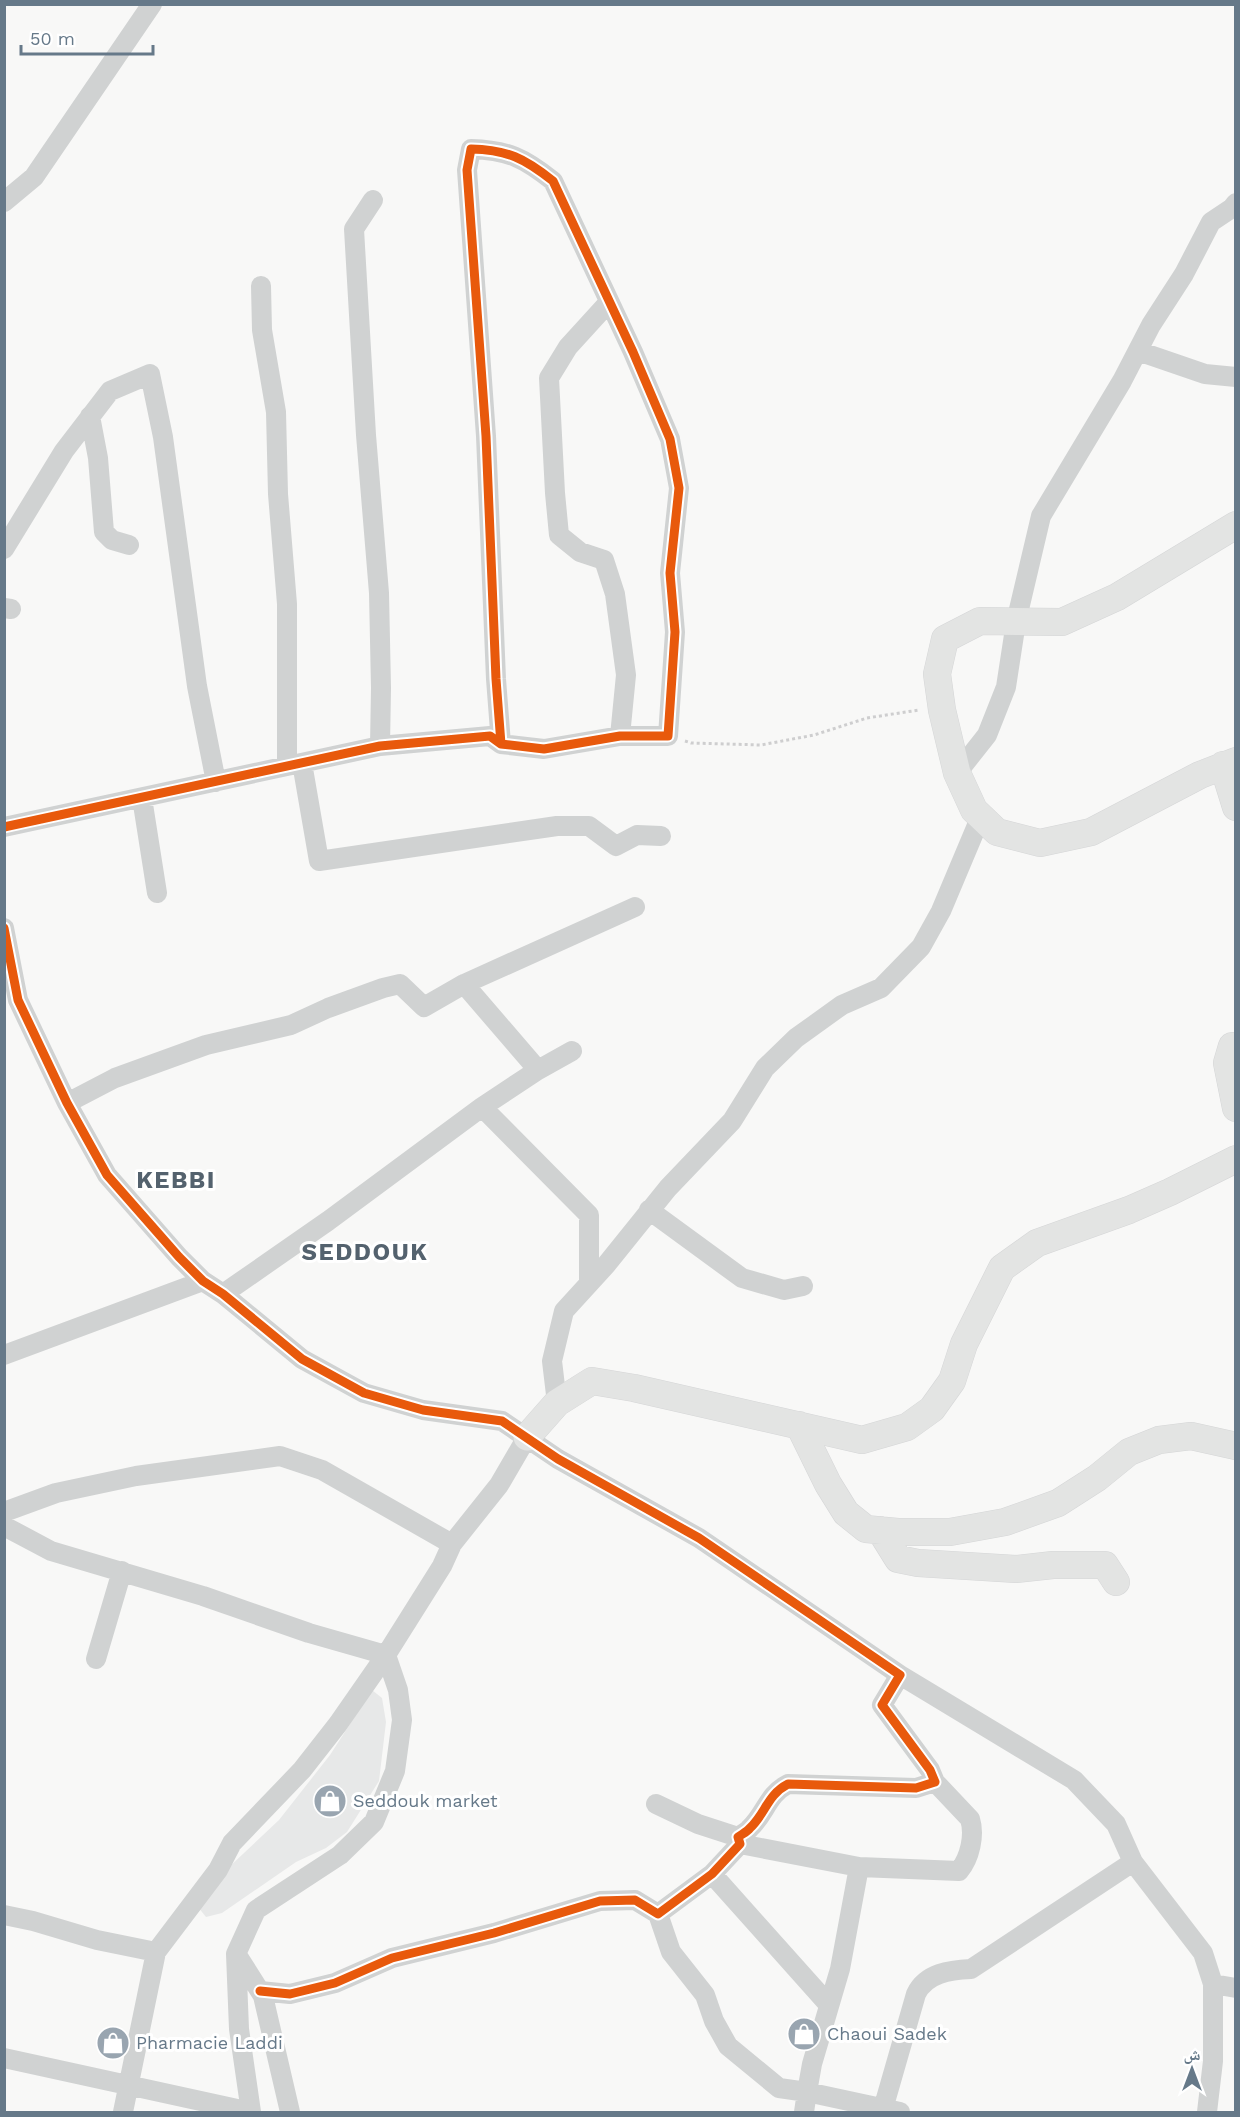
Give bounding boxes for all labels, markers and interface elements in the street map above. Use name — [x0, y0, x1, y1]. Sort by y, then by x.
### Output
scale bar — [21, 18, 153, 56]
text: 50 m — [30, 28, 75, 49]
district label: KEBBI — [136, 1166, 216, 1194]
district label: SEDDOUK — [302, 1238, 428, 1266]
shop icon: Seddouk market — [312, 1783, 348, 1819]
place label: Seddouk market — [353, 1790, 498, 1811]
shop icon: Chaoui Sadek — [786, 2016, 822, 2052]
place label: Chaoui Sadek — [827, 2023, 947, 2044]
shop icon: Pharmacie Laddi — [95, 2025, 131, 2061]
place label: Pharmacie Laddi — [136, 2032, 283, 2053]
north arrow — [1162, 2039, 1222, 2099]
text: ش — [1184, 2045, 1201, 2064]

